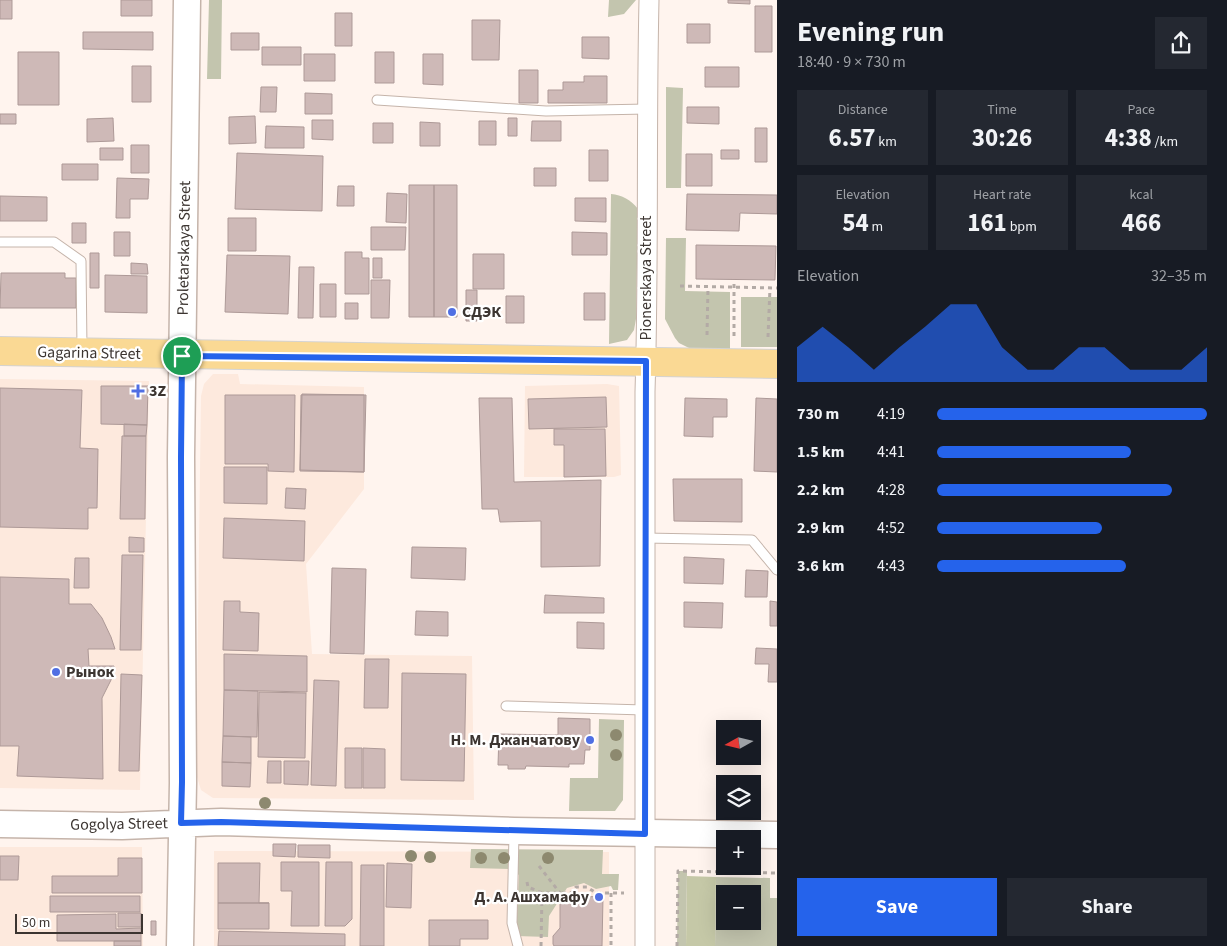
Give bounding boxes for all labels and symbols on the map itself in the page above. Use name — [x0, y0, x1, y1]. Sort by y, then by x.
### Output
street label: Proletarskaya Street — [172, 180, 196, 316]
street label: Pionerskaya Street — [635, 215, 657, 340]
place label: СДЭК — [462, 301, 501, 323]
marker: СДЭК — [446, 306, 458, 318]
pin — [161, 335, 203, 377]
street label: Gagarina Street — [37, 341, 141, 365]
place label: 3Z — [149, 380, 166, 402]
marker: 3Z — [131, 384, 145, 398]
place label: Рынок — [66, 661, 115, 683]
marker: Рынок — [50, 666, 62, 678]
north arrow — [716, 720, 761, 765]
place label: Н. М. Джанчатову — [450, 729, 581, 751]
marker: Н. М. Джанчатову — [584, 734, 596, 746]
street label: Gogolya Street — [70, 812, 169, 836]
place label: Д. А. Ашхамафу — [475, 886, 590, 908]
marker: Д. А. Ашхамафу — [593, 891, 605, 903]
scale bar — [15, 911, 142, 934]

